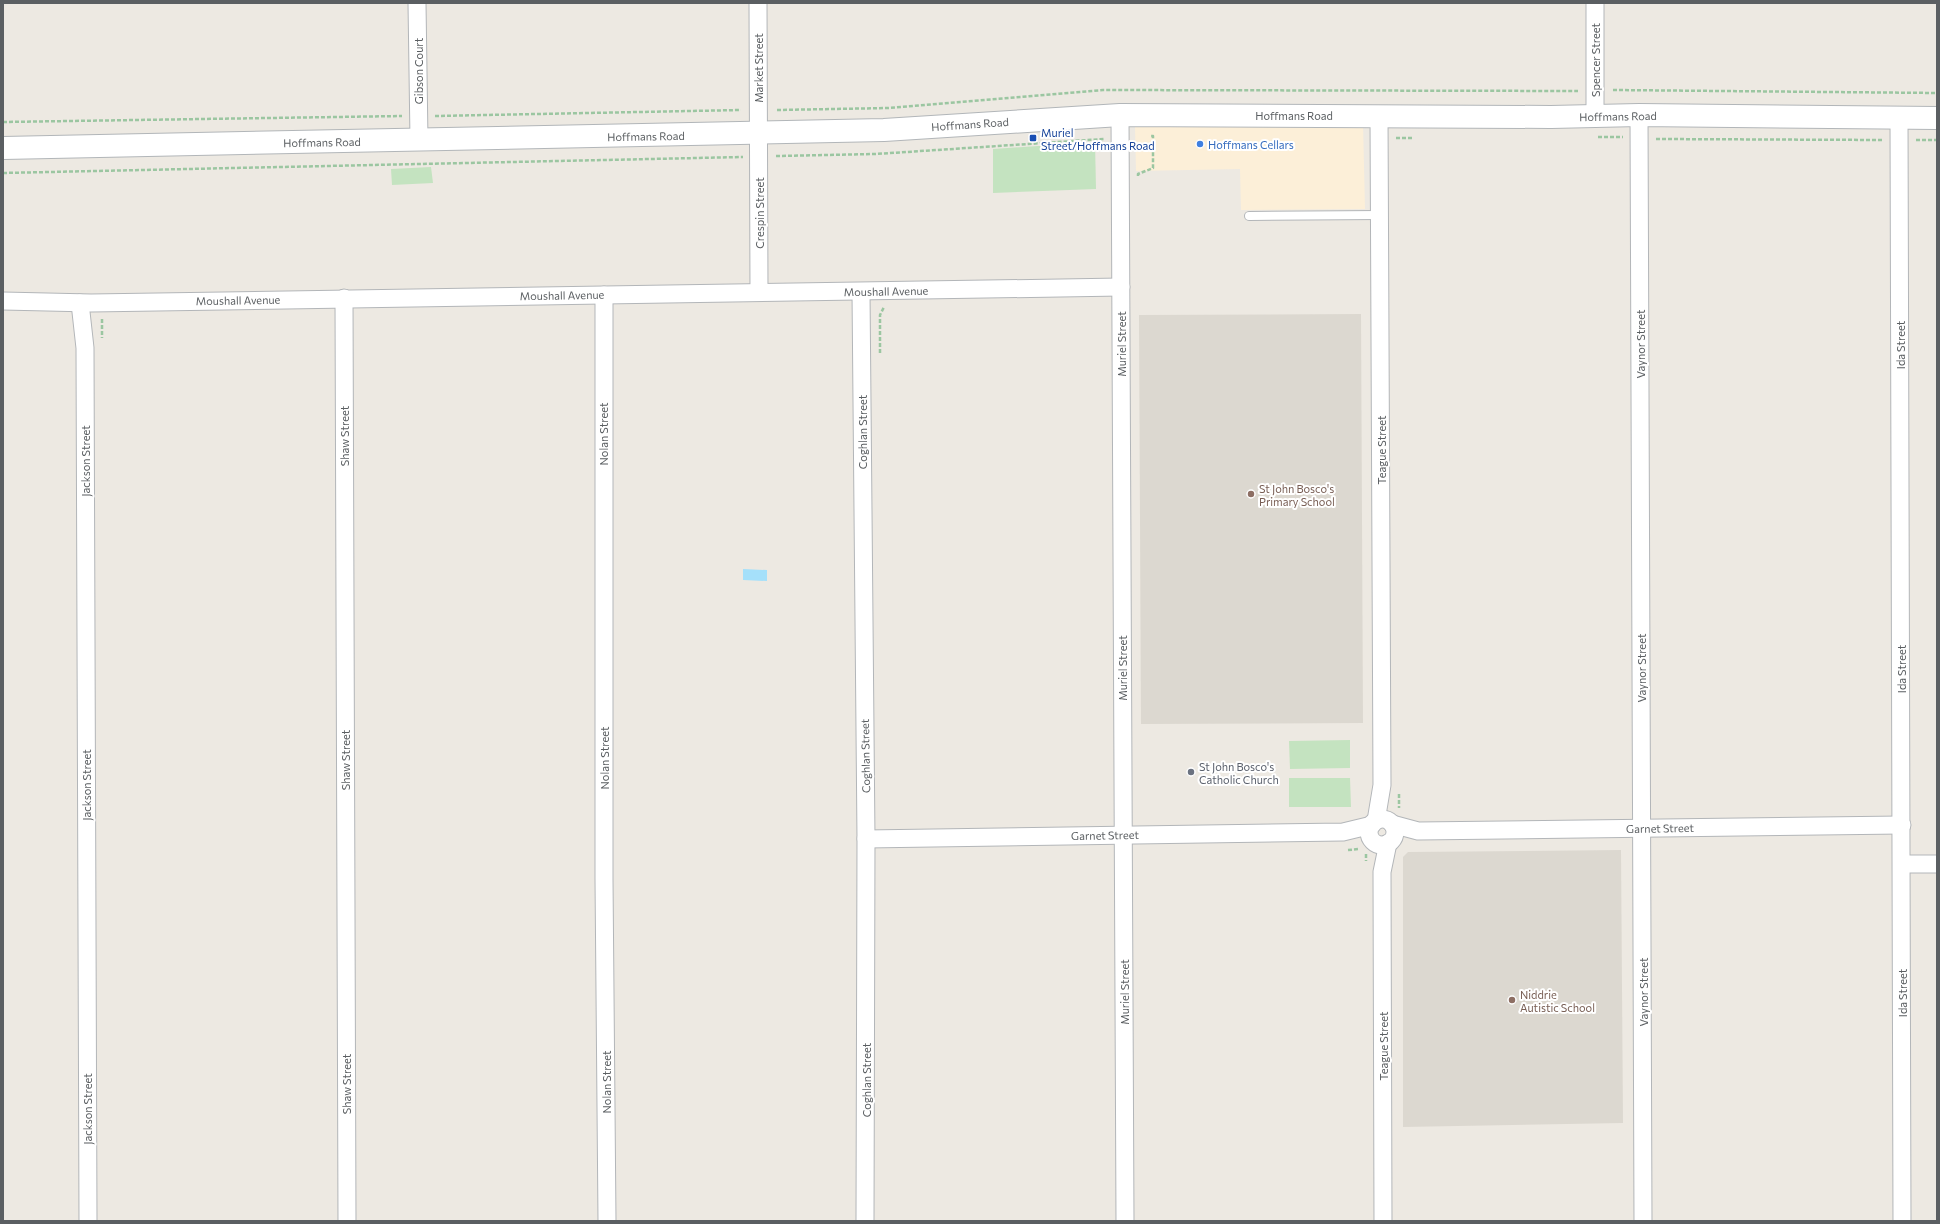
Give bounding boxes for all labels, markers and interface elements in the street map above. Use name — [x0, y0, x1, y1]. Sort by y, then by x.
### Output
street label: Spencer Street — [1589, 23, 1602, 97]
street label: Market Street — [752, 33, 765, 103]
street label: Gibson Court — [412, 37, 425, 104]
street label: Hoffmans Road — [1255, 109, 1333, 122]
street label: Hoffmans Road — [1579, 109, 1657, 123]
street label: Hoffmans Road — [931, 115, 1009, 133]
place label: Muriel Street/Hoffmans Road — [1041, 126, 1155, 152]
street label: Hoffmans Road — [607, 129, 685, 143]
marker: Muriel Street/Hoffmans Road — [1028, 133, 1038, 143]
street label: Hoffmans Road — [283, 135, 361, 149]
place label: Hoffmans Cellars — [1208, 138, 1294, 151]
marker: Hoffmans Cellars — [1195, 139, 1205, 149]
street label: Crespin Street — [753, 177, 766, 249]
street label: Moushall Avenue — [844, 284, 929, 298]
street label: Moushall Avenue — [520, 288, 605, 302]
street label: Moushall Avenue — [196, 293, 281, 307]
street label: Vaynor Street — [1634, 309, 1647, 378]
street label: Muriel Street — [1115, 311, 1128, 377]
street label: Ida Street — [1894, 320, 1907, 369]
street label: Coghlan Street — [856, 394, 869, 469]
street label: Nolan Street — [597, 402, 610, 465]
street label: Shaw Street — [338, 405, 351, 466]
street label: Teague Street — [1375, 415, 1388, 484]
street label: Jackson Street — [79, 425, 93, 497]
place label: St John Bosco's Primary School — [1259, 482, 1335, 508]
marker: St John Bosco's Primary School — [1246, 489, 1256, 499]
street label: Vaynor Street — [1635, 633, 1648, 702]
street label: Muriel Street — [1116, 635, 1129, 701]
street label: Ida Street — [1895, 644, 1908, 693]
street label: Coghlan Street — [858, 718, 872, 793]
street label: Nolan Street — [598, 726, 611, 789]
street label: Shaw Street — [339, 729, 352, 790]
street label: Jackson Street — [80, 749, 94, 821]
place label: St John Bosco's Catholic Church — [1199, 760, 1279, 786]
marker: St John Bosco's Catholic Church — [1186, 767, 1196, 777]
street label: Garnet Street — [1626, 821, 1695, 835]
street label: Garnet Street — [1071, 828, 1140, 842]
street label: Vaynor Street — [1637, 957, 1650, 1026]
street label: Muriel Street — [1118, 959, 1131, 1025]
street label: Ida Street — [1896, 968, 1909, 1017]
place label: Niddrie Autistic School — [1520, 988, 1595, 1014]
marker: Niddrie Autistic School — [1507, 995, 1517, 1005]
street label: Teague Street — [1377, 1011, 1390, 1080]
street label: Coghlan Street — [860, 1042, 873, 1117]
street label: Nolan Street — [600, 1050, 613, 1113]
street label: Shaw Street — [340, 1053, 353, 1114]
street label: Jackson Street — [81, 1073, 95, 1145]

